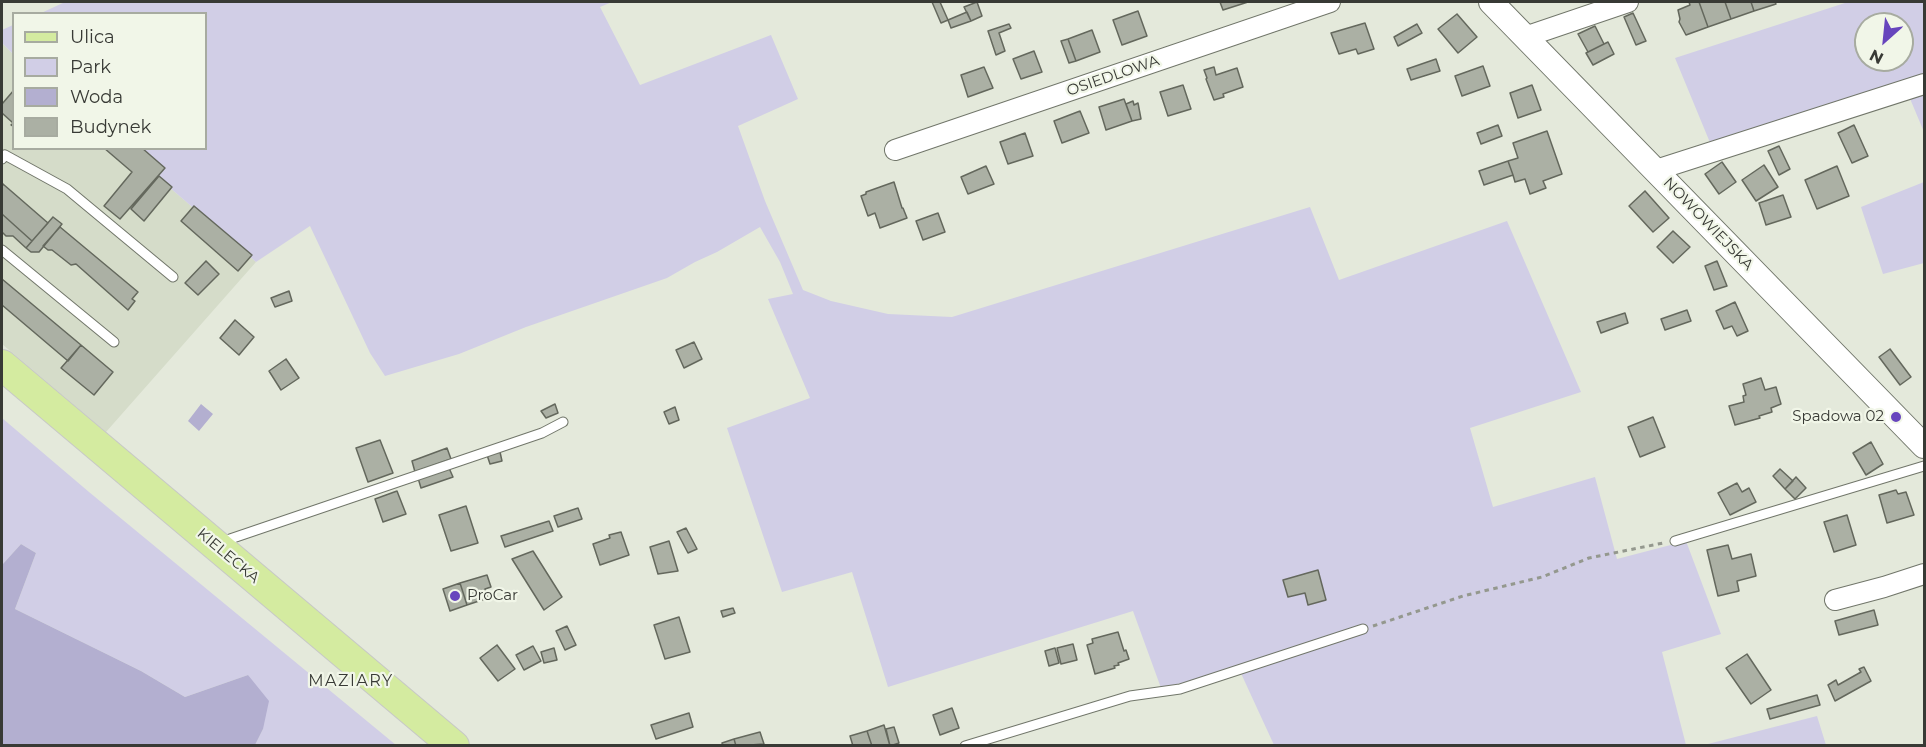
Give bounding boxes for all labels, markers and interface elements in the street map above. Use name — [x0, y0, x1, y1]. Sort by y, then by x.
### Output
legend — [12, 12, 207, 150]
north arrow — [1854, 12, 1914, 72]
text: Ulica — [70, 26, 115, 48]
text: N — [1866, 45, 1887, 68]
street label: OSIEDLOWA — [1064, 52, 1162, 100]
text: Park — [70, 56, 111, 78]
text: Woda — [70, 86, 123, 108]
text: Budynek — [70, 116, 151, 138]
street label: NOWOWIEJSKA — [1659, 174, 1757, 274]
place label: Spadowa 02 — [1792, 408, 1884, 426]
marker: Spadowa 02 — [1889, 410, 1903, 424]
street label: KIELECKA — [193, 525, 263, 587]
place label: ProCar — [467, 587, 518, 605]
marker: ProCar — [448, 589, 462, 603]
district label: MAZIARY — [308, 671, 394, 691]

